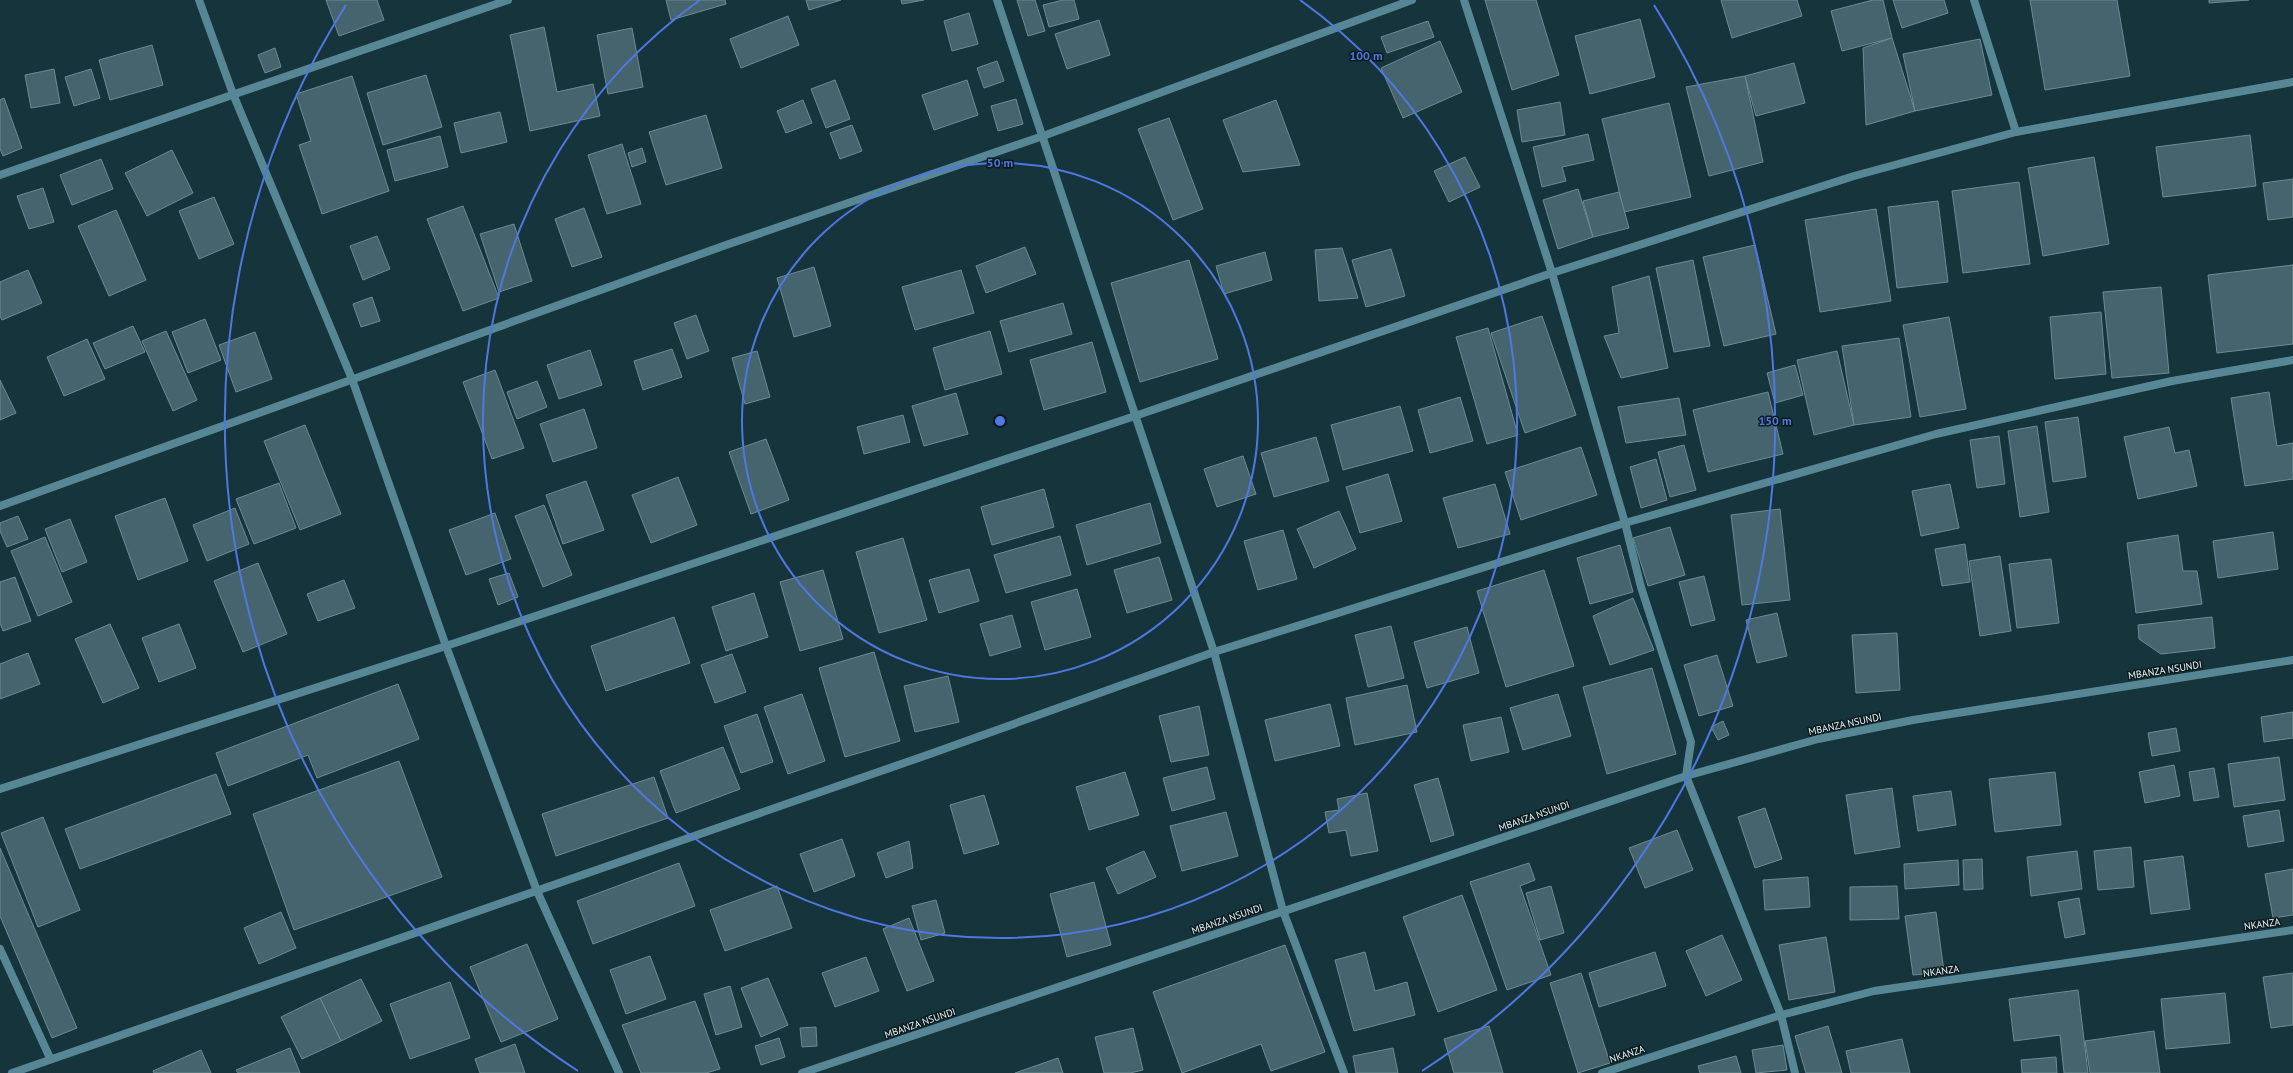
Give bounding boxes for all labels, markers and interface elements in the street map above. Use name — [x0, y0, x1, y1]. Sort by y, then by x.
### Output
text: 100 m — [1349, 48, 1383, 63]
text: 50 m — [987, 155, 1013, 170]
text: 150 m — [1758, 413, 1792, 428]
centre of rings — [993, 414, 1007, 428]
street label: MBANZA NSUNDI — [2127, 658, 2203, 682]
street label: MBANZA NSUNDI — [1807, 710, 1883, 738]
street label: MBANZA NSUNDI — [1497, 798, 1571, 834]
street label: MBANZA NSUNDI — [1190, 901, 1264, 937]
street label: NKANZA — [2243, 915, 2281, 933]
street label: NKANZA — [1922, 962, 1960, 980]
street label: MBANZA NSUNDI — [883, 1005, 957, 1041]
street label: NKANZA — [1608, 1042, 1646, 1066]

